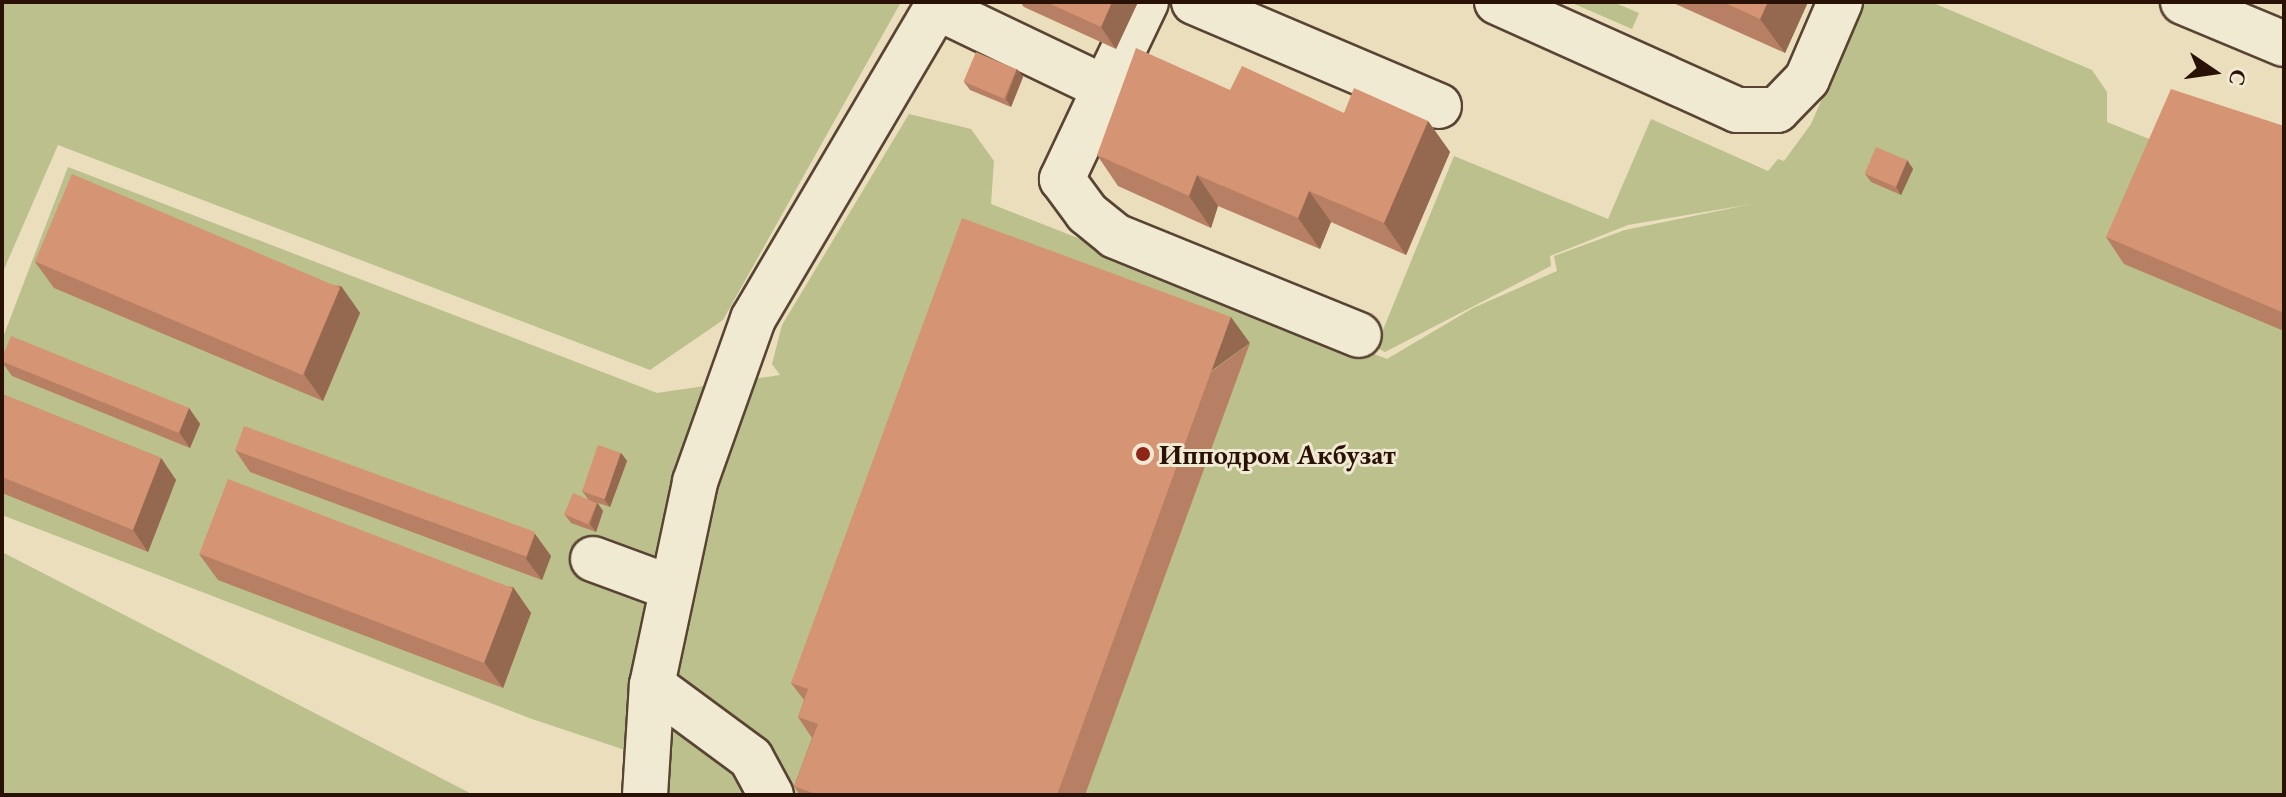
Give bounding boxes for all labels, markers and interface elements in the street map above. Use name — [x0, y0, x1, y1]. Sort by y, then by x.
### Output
north arrow — [2174, 32, 2254, 112]
text: С — [2222, 67, 2254, 88]
place label: Ипподром Акбузат — [1159, 437, 1396, 471]
marker: Ипподром Акбузат — [1134, 445, 1152, 463]

